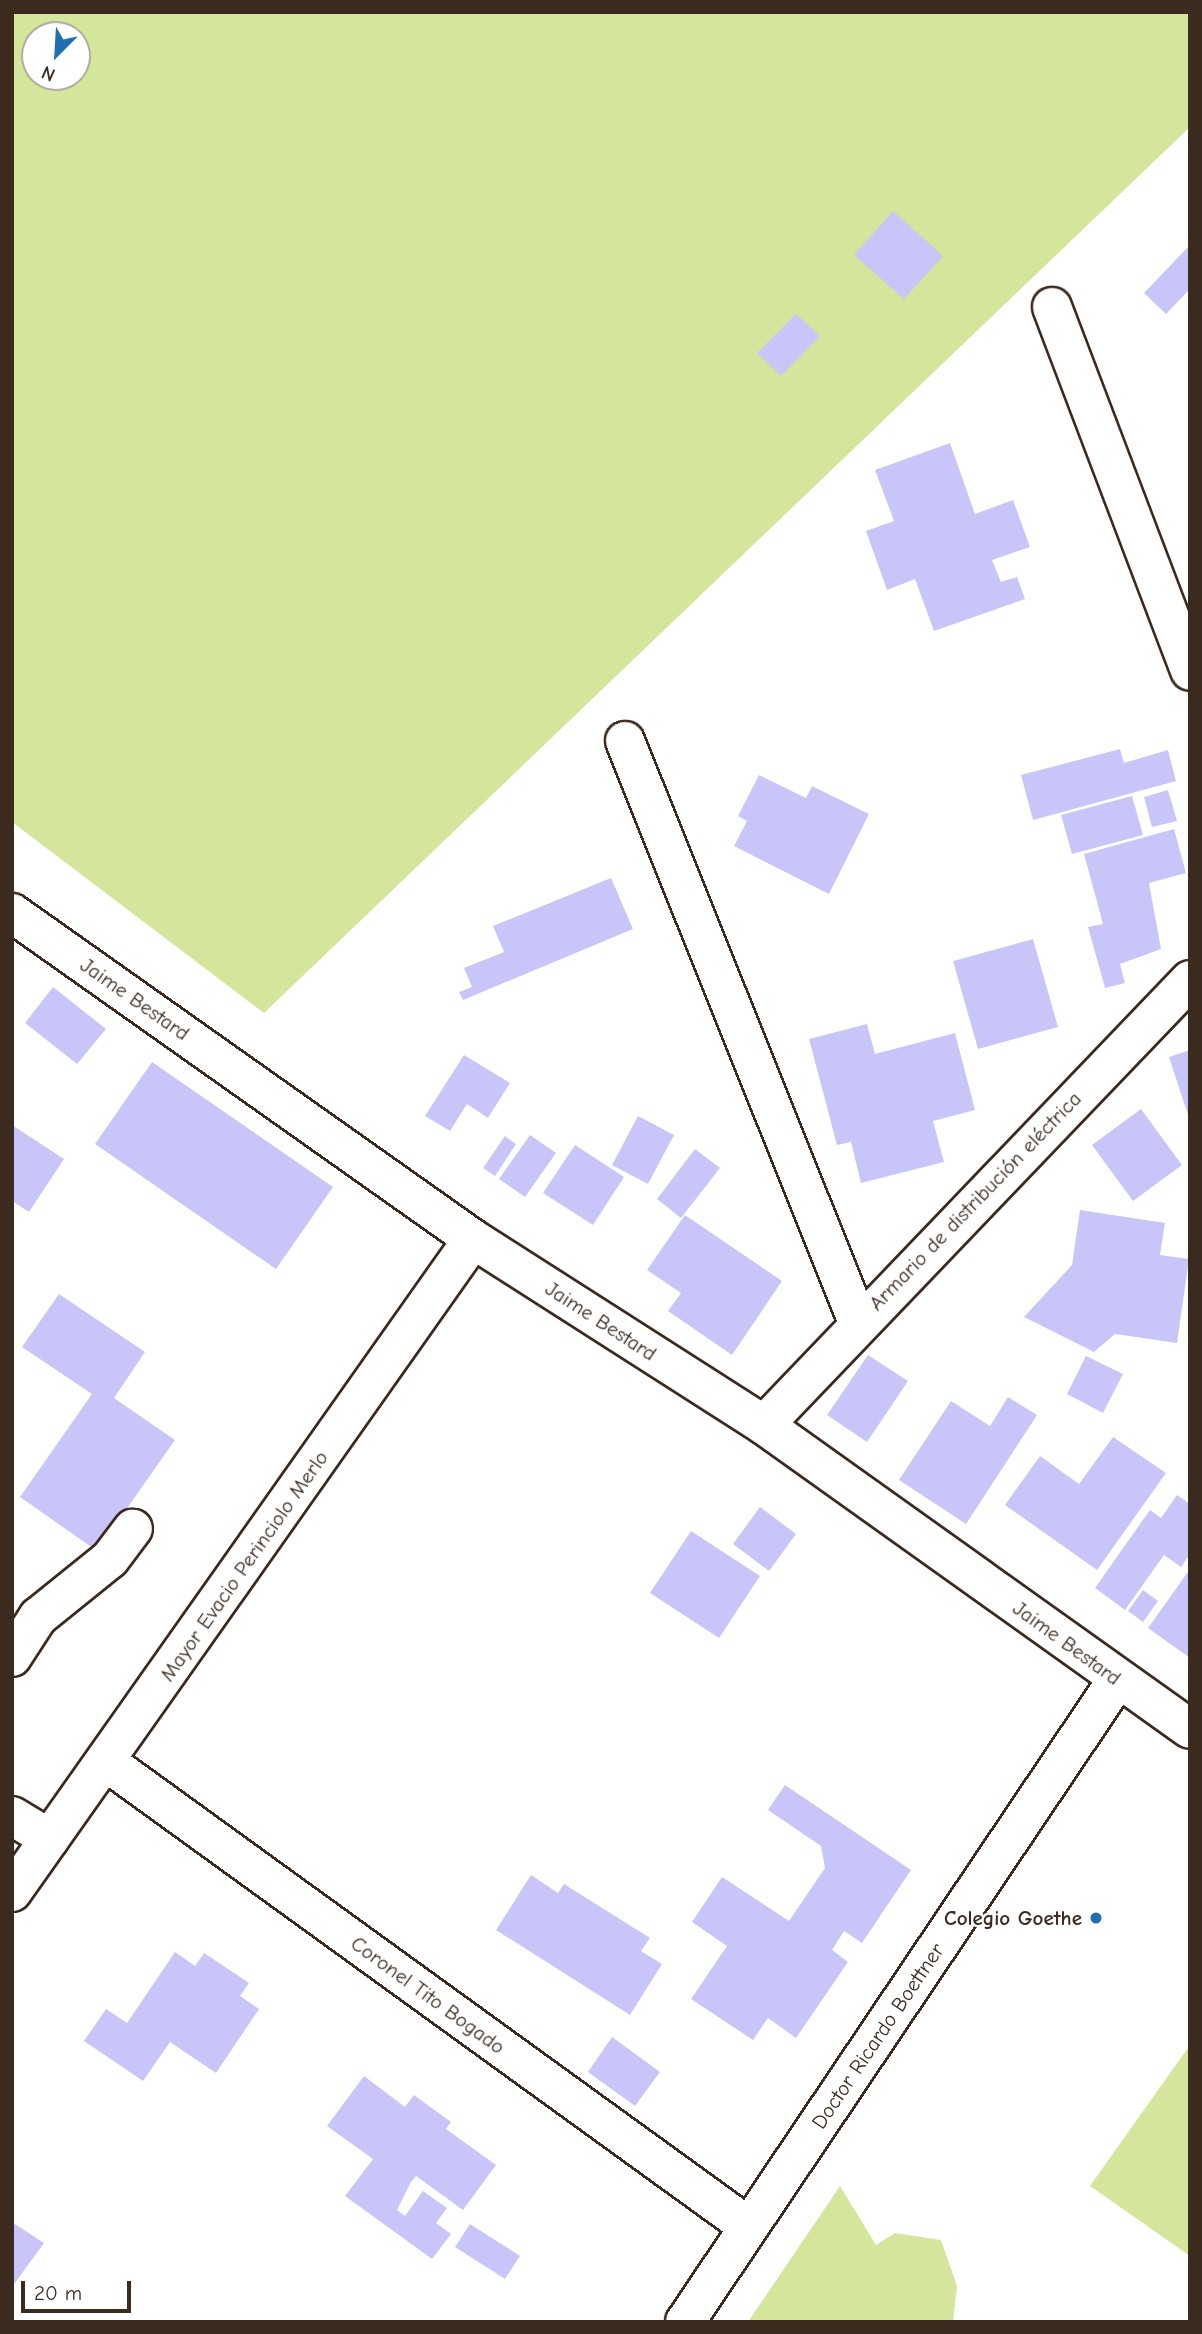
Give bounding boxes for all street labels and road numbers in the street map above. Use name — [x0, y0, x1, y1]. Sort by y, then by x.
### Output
street label: Jaime Bestard — [76, 952, 194, 1046]
street label: Armario de distribución eléctrica — [864, 1086, 1086, 1316]
street label: Jaime Bestard — [541, 1276, 661, 1366]
street label: Mayor Evacio Perinciolo Merlo — [155, 1446, 333, 1686]
street label: Jaime Bestard — [1008, 1595, 1126, 1691]
street label: Coronel Tito Bogado — [346, 1931, 510, 2059]
street label: Doctor Ricardo Boettner — [806, 1938, 950, 2134]

